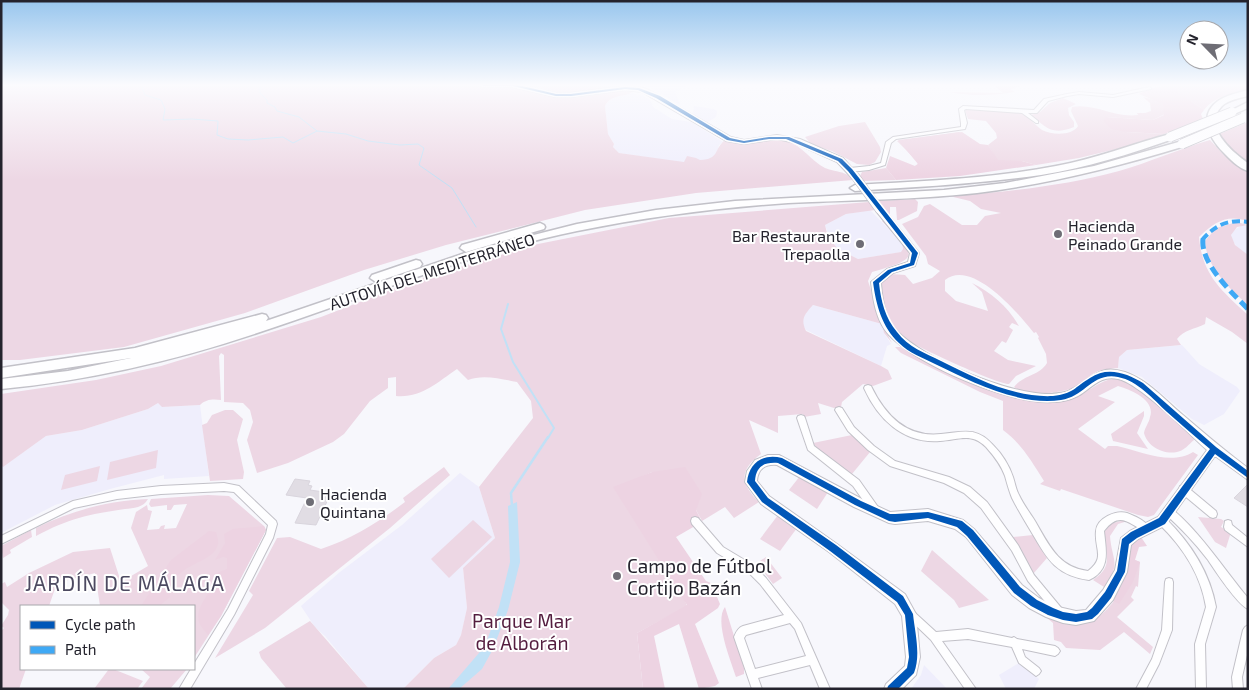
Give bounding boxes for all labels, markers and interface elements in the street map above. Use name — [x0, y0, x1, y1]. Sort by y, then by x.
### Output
north arrow — [1179, 20, 1229, 70]
text: N — [1182, 31, 1201, 48]
place label: Hacienda Peinado Grande — [1068, 216, 1182, 253]
place label: Bar Restaurante Trepaolla — [732, 226, 850, 263]
marker: Hacienda Peinado Grande — [1052, 228, 1064, 240]
street label: AUTOVÍA DEL MEDITERRÁNEO — [327, 229, 537, 313]
marker: Bar Restaurante Trepaolla — [854, 238, 866, 250]
place label: Hacienda Quintana — [320, 484, 387, 522]
marker: Hacienda Quintana — [304, 496, 316, 508]
place label: Campo de Fútbol Cortijo Bazán — [627, 554, 772, 599]
district label: JARDÍN DE MÁLAGA — [25, 570, 225, 595]
marker: Campo de Fútbol Cortijo Bazán — [611, 570, 623, 582]
legend — [20, 605, 195, 670]
park label: Parque Mar de Alborán — [472, 609, 572, 654]
text: Cycle path — [65, 615, 136, 633]
text: Path — [65, 640, 96, 658]

